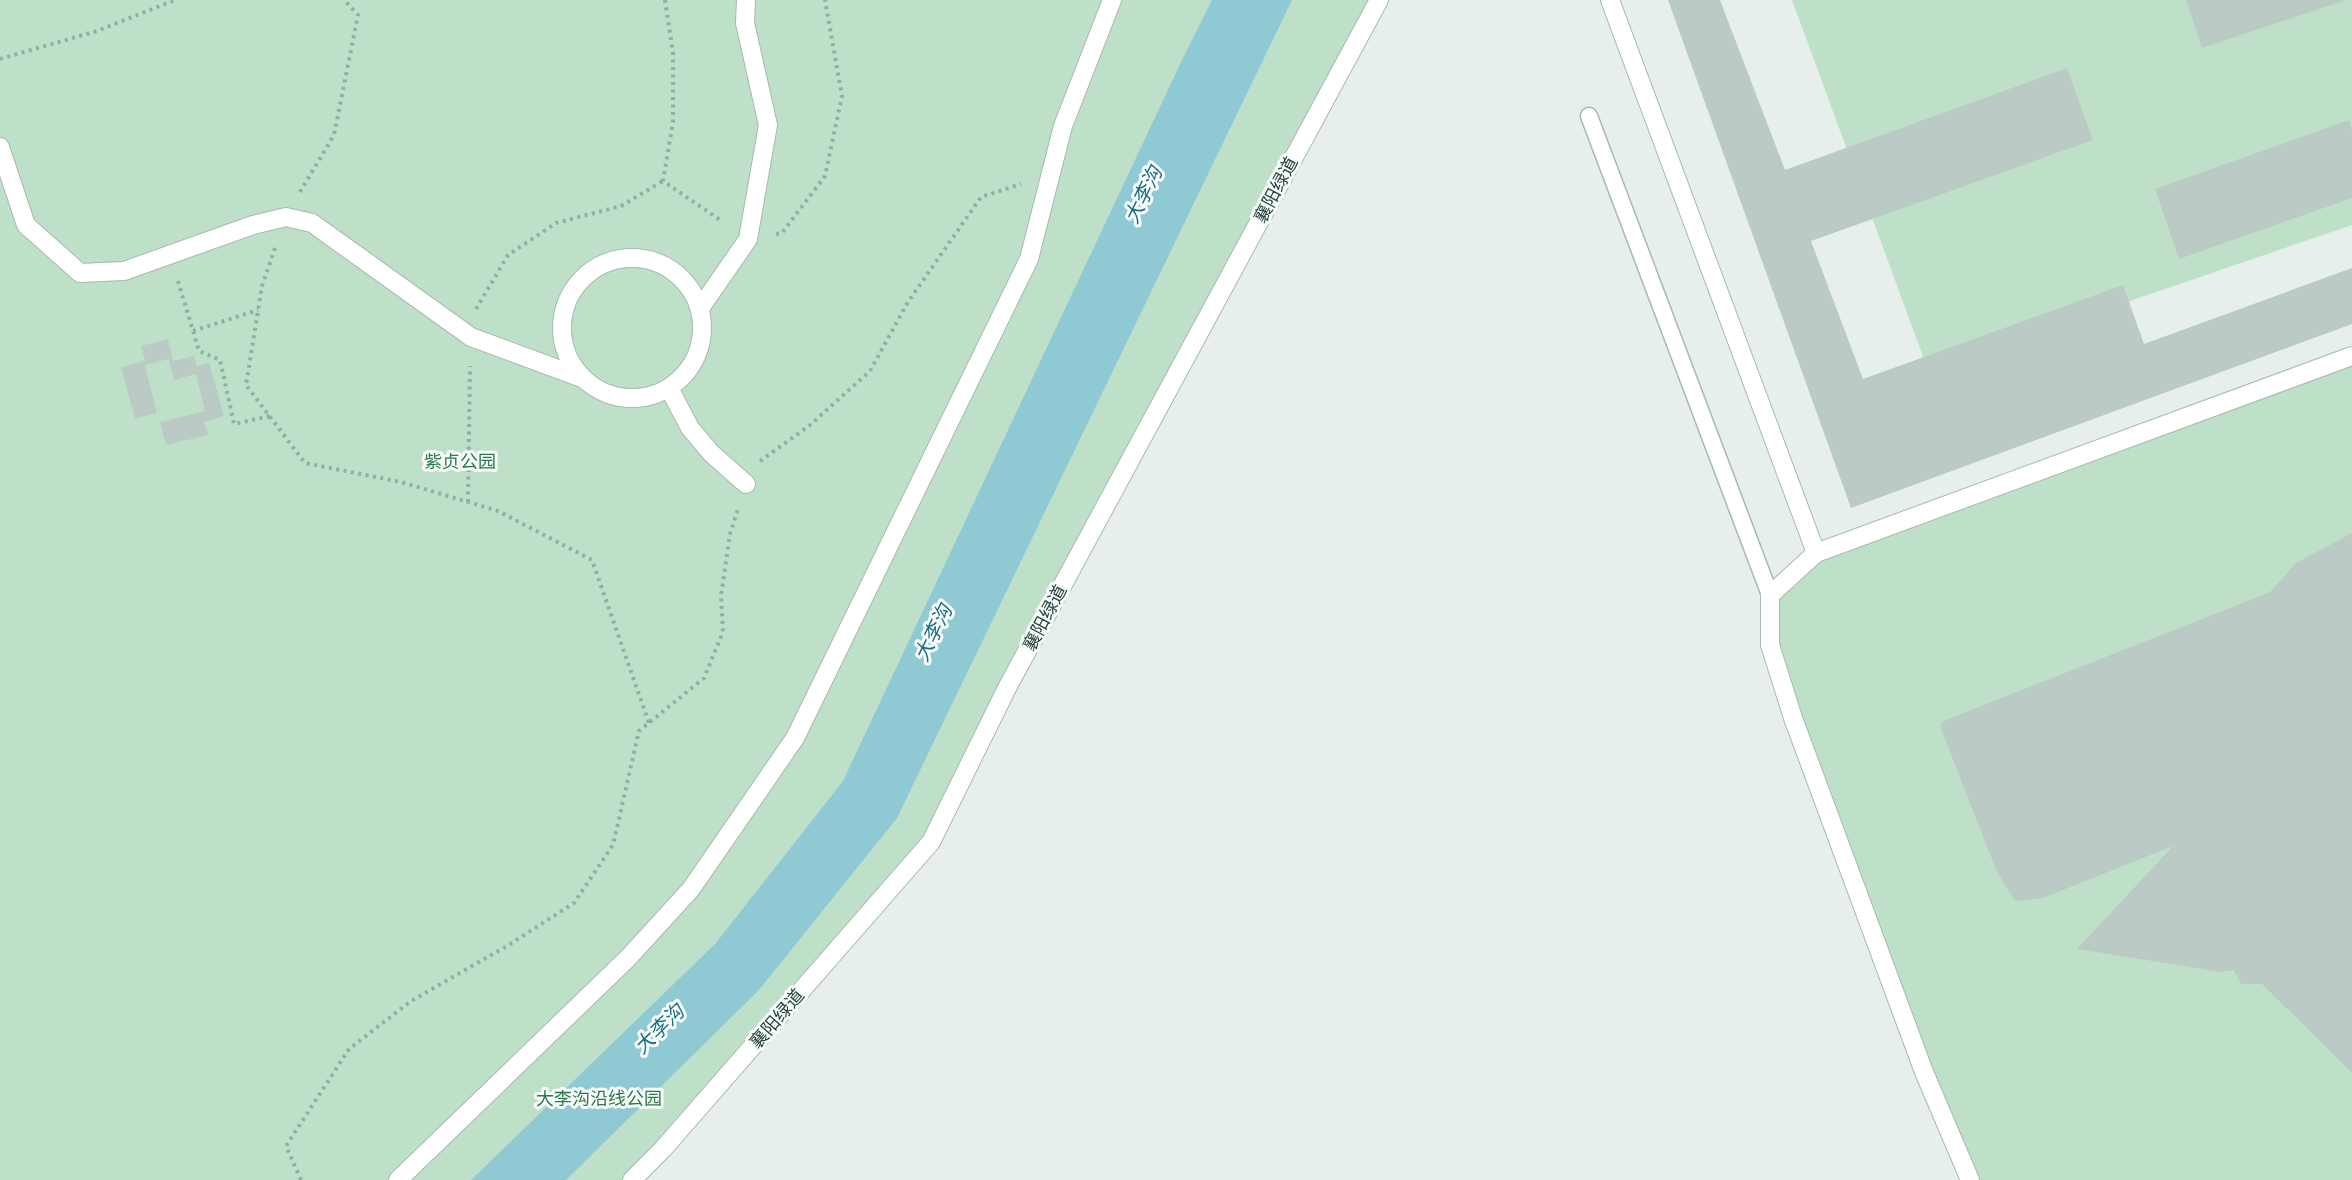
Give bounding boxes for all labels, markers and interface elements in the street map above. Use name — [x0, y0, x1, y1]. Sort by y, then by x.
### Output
street label: 襄阳绿道 — [1249, 153, 1303, 227]
water label: 大李沟 — [1118, 161, 1169, 228]
park label: 紫贞公园 — [424, 450, 496, 473]
street label: 襄阳绿道 — [1018, 581, 1072, 655]
water label: 大李沟 — [908, 599, 959, 666]
street label: 襄阳绿道 — [744, 984, 809, 1053]
water label: 大李沟 — [628, 997, 691, 1059]
park label: 大李沟沿线公园 — [536, 1087, 662, 1110]

